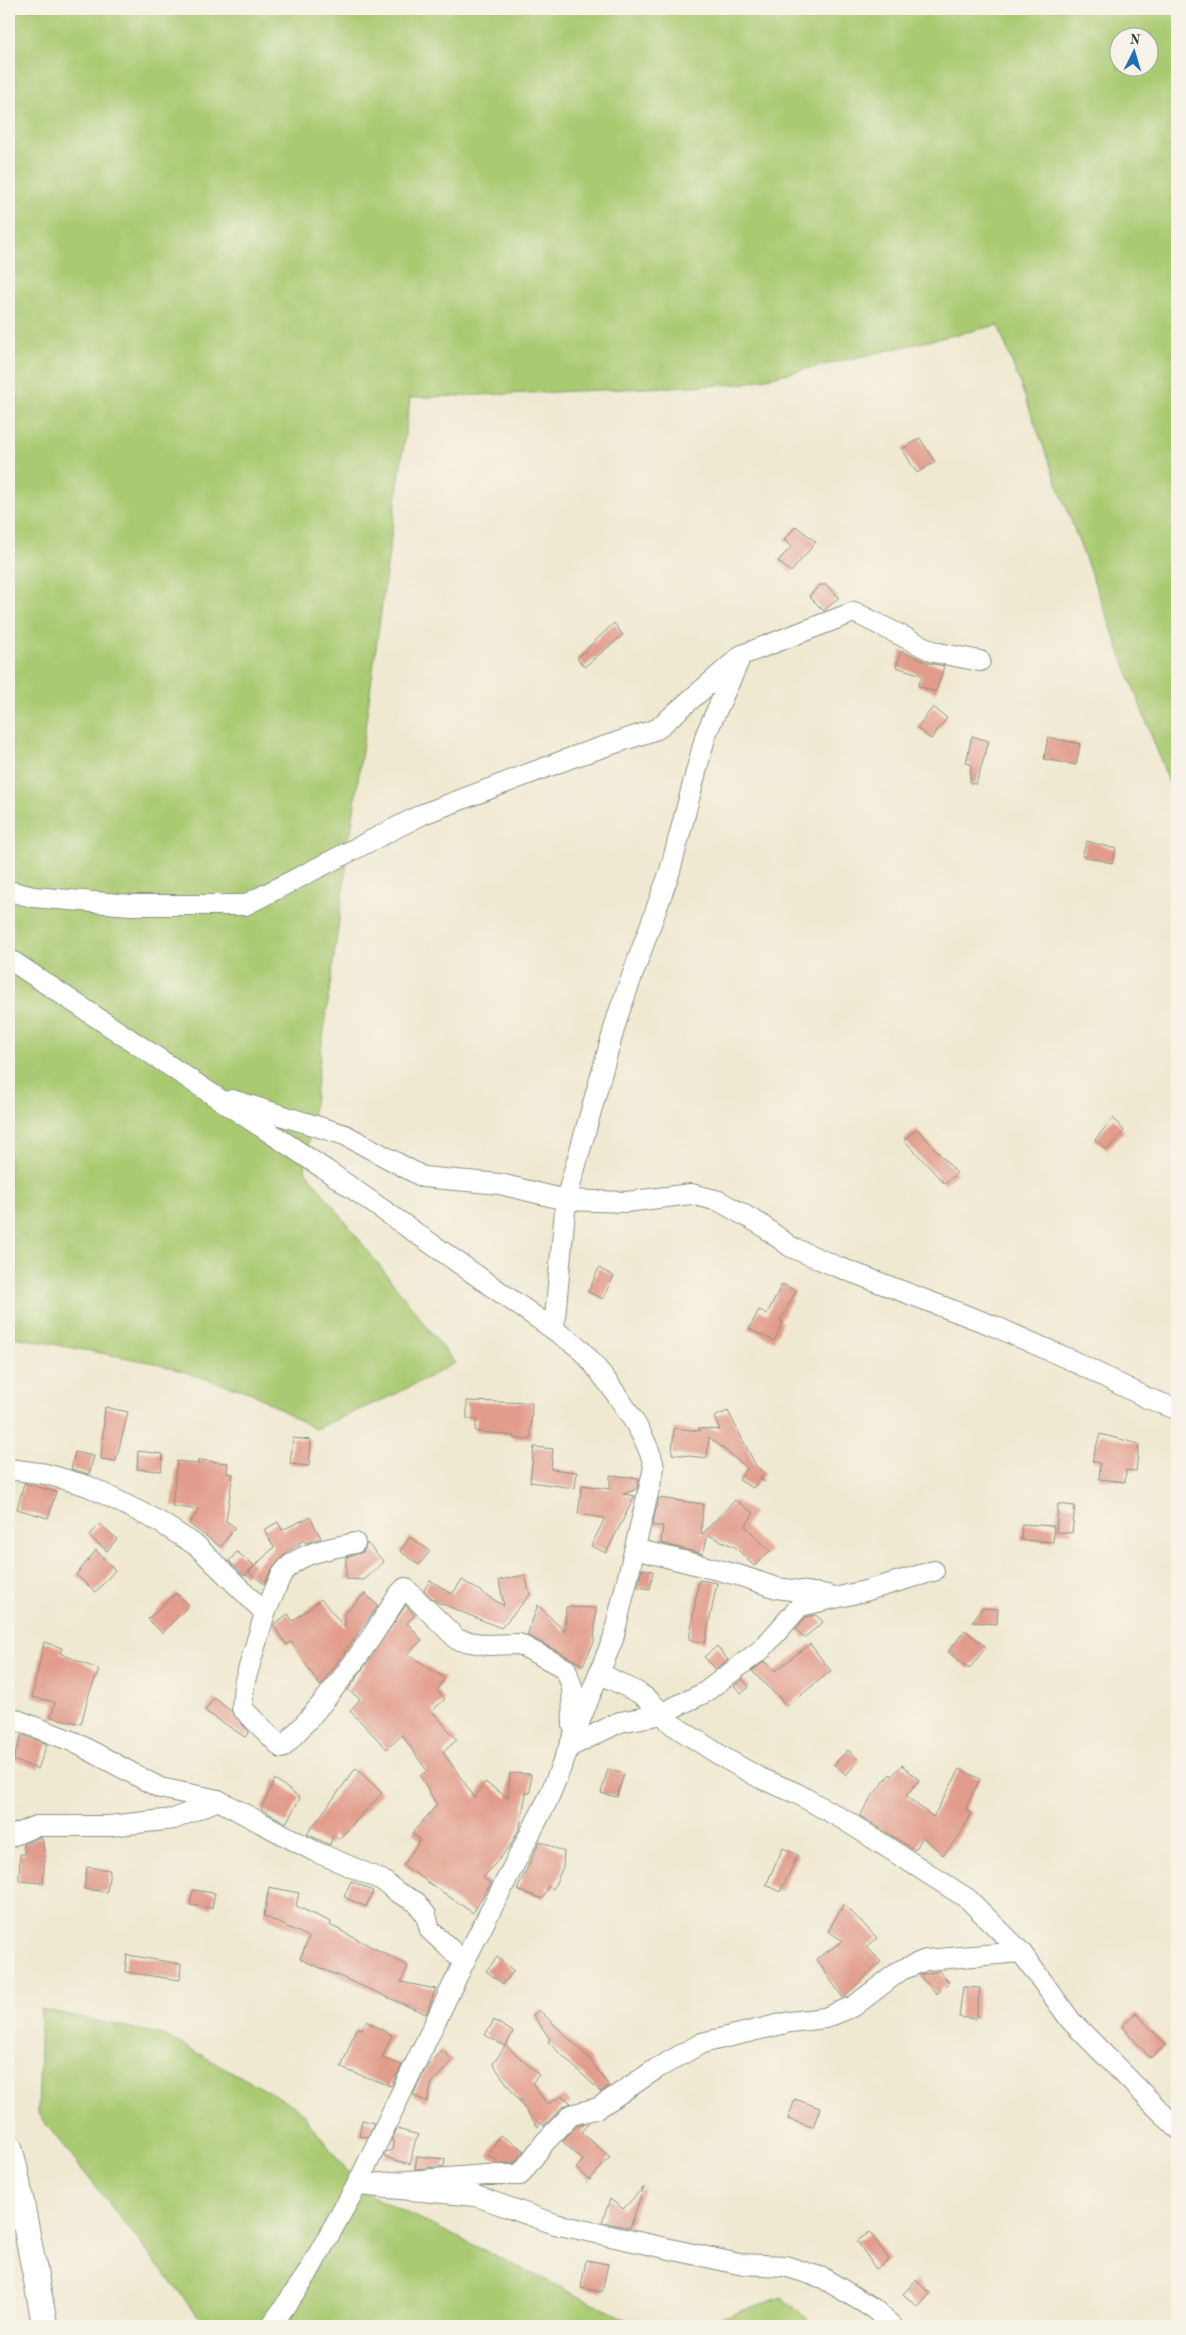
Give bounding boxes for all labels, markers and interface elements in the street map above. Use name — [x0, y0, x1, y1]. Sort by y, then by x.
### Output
north arrow — [1108, 28, 1158, 78]
text: N — [1129, 33, 1141, 48]

